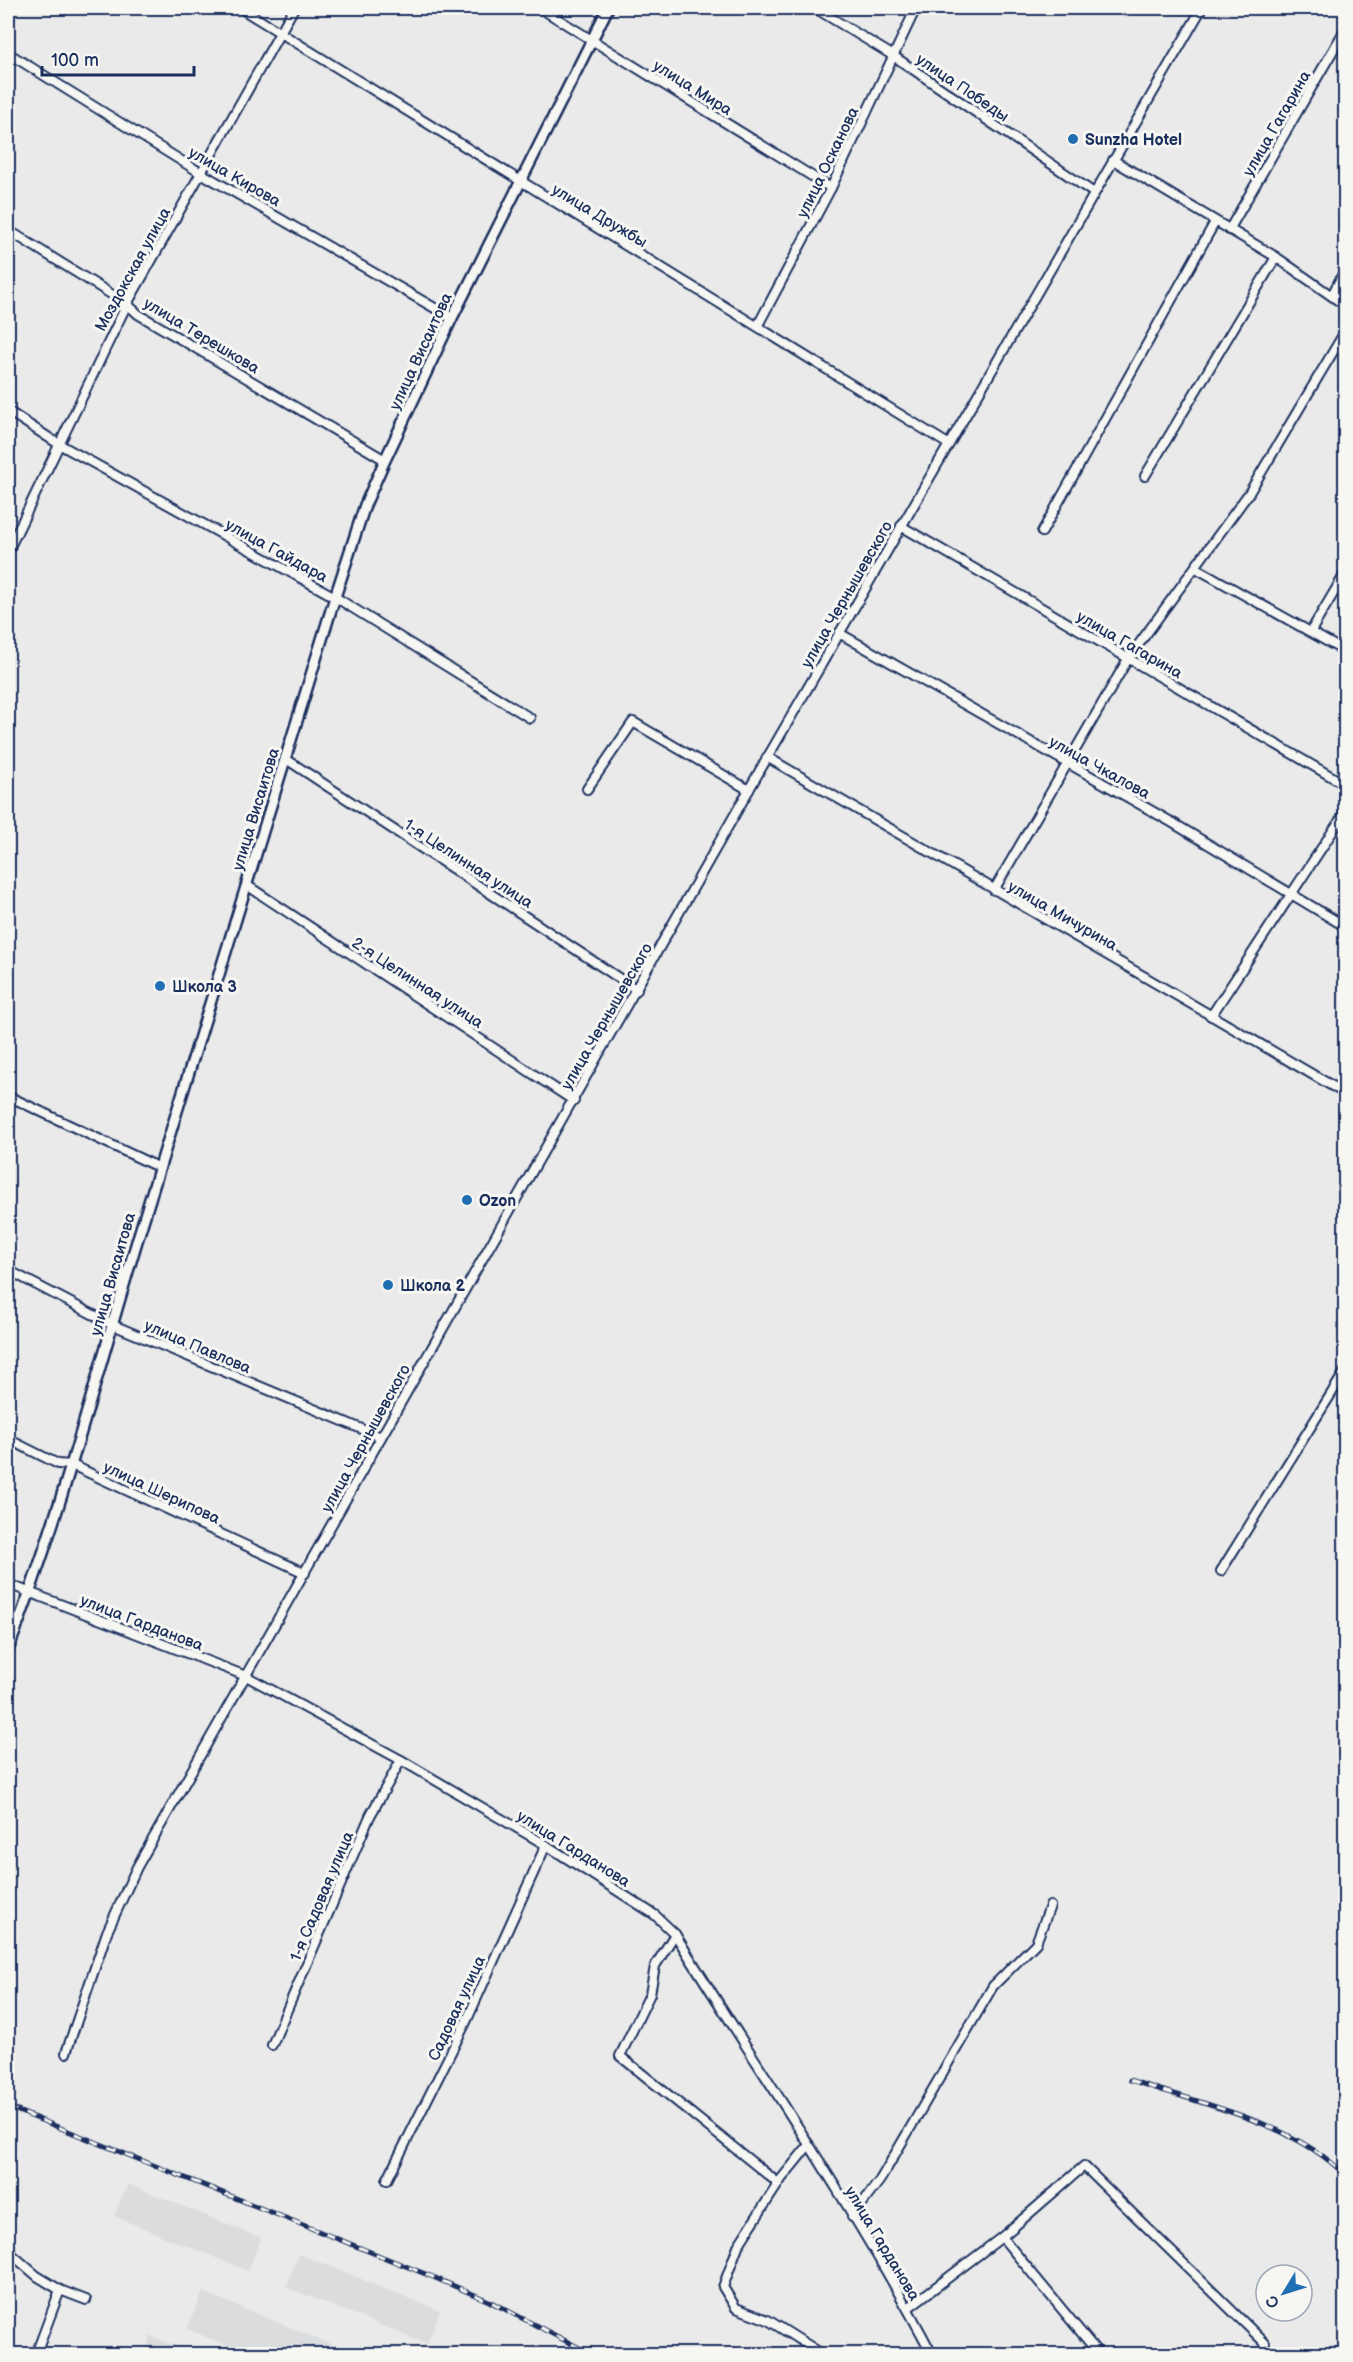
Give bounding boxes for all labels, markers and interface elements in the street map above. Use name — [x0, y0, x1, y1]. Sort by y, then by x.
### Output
scale bar — [42, 39, 194, 77]
text: 100 m — [51, 50, 99, 71]
street label: улица Победы — [912, 50, 1012, 126]
street label: улица Мира — [649, 57, 736, 120]
street label: улица Гагарина — [1239, 67, 1315, 180]
street label: улица Осканова — [793, 104, 864, 221]
place label: Sunzha Hotel — [1085, 131, 1182, 150]
marker: Sunzha Hotel — [1066, 132, 1080, 146]
street label: улица Кирова — [185, 143, 284, 212]
street label: улица Дружбы — [548, 180, 650, 252]
street label: Моздокская улица — [91, 204, 175, 335]
street label: улица Висаитова — [386, 289, 457, 413]
street label: улица Терешкова — [140, 294, 263, 379]
street label: улица Гайдара — [222, 515, 331, 587]
street label: улица Чернышевского — [798, 518, 897, 671]
street label: улица Гагарина — [1073, 607, 1186, 683]
street label: улица Чкалова — [1046, 733, 1153, 804]
street label: улица Висаитова — [229, 745, 284, 873]
street label: 1-я Целинная улица — [400, 816, 536, 913]
street label: улица Мичурина — [1004, 877, 1121, 956]
street label: 2-я Целинная улица — [348, 934, 487, 1033]
street label: улица Чернышевского — [558, 940, 657, 1093]
place label: Школа 3 — [172, 978, 237, 997]
marker: Школа 3 — [153, 979, 167, 993]
place label: Ozon — [479, 1192, 516, 1211]
marker: Ozon — [460, 1193, 474, 1207]
street label: улица Висаитова — [87, 1210, 140, 1338]
place label: Школа 2 — [400, 1277, 465, 1296]
marker: Школа 2 — [381, 1278, 395, 1292]
street label: улица Павлова — [141, 1316, 254, 1379]
street label: улица Чернышевского — [318, 1362, 415, 1516]
street label: улица Шерипова — [100, 1458, 223, 1529]
street label: улица Гарданова — [77, 1591, 206, 1656]
street label: улица Гарданова — [513, 1807, 634, 1892]
street label: 1-я Садовая улица — [286, 1828, 358, 1964]
street label: Садовая улица — [425, 1953, 490, 2064]
street label: улица Гарданова — [840, 2183, 924, 2305]
north arrow — [1254, 2263, 1314, 2323]
text: С — [1262, 2291, 1284, 2312]

